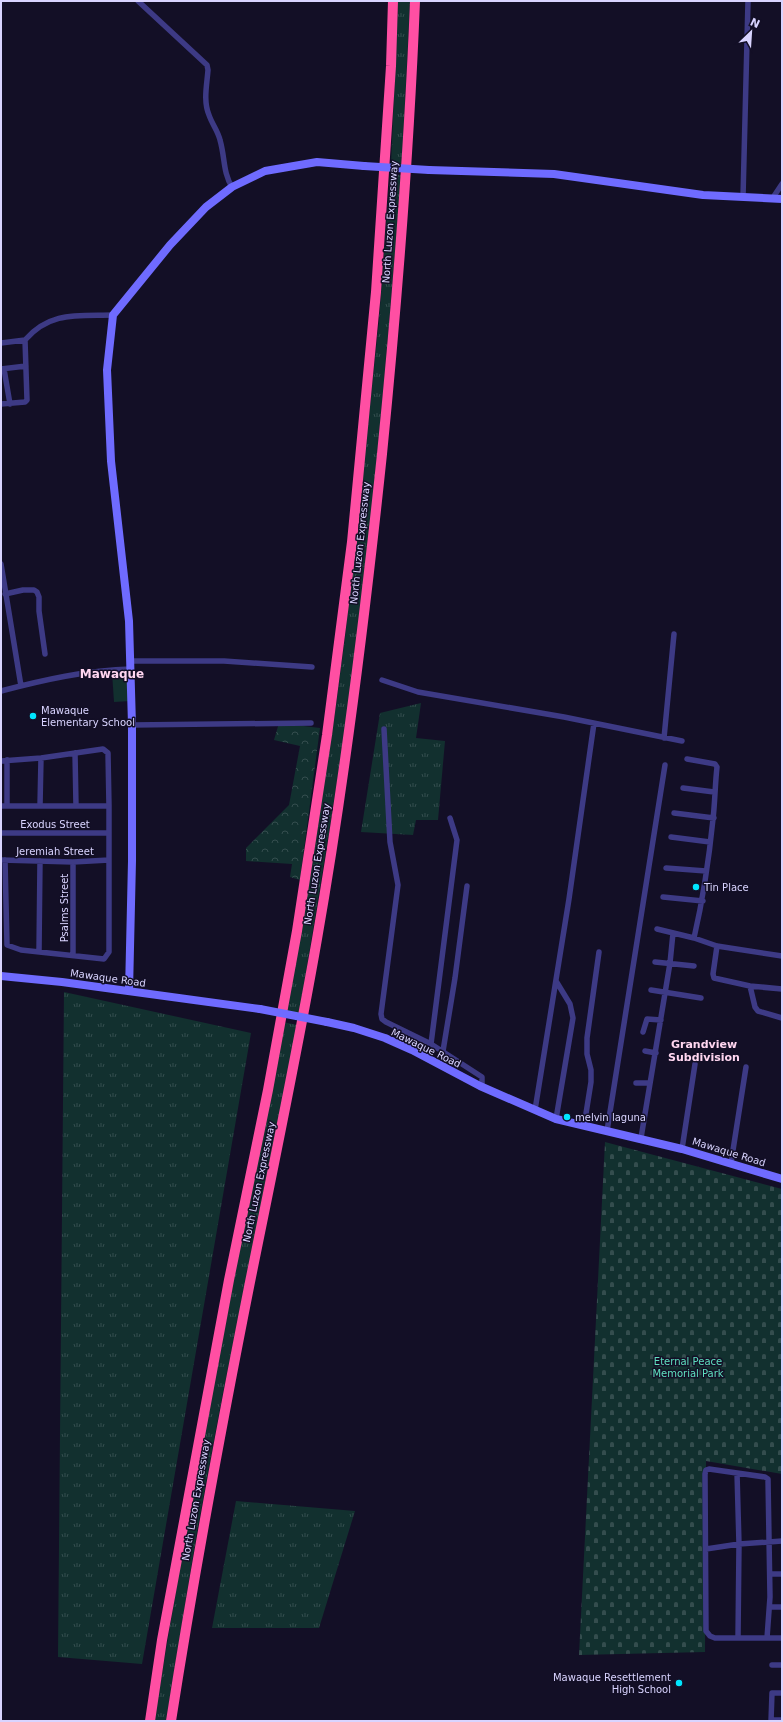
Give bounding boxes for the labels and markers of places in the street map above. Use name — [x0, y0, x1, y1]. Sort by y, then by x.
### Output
place label: Mawaque Elementary School — [41, 705, 135, 728]
marker: Mawaque Elementary School — [28, 711, 38, 721]
marker: Tin Place — [691, 882, 701, 892]
place label: Tin Place — [703, 882, 749, 893]
marker: melvin laguna — [562, 1112, 572, 1122]
place label: melvin laguna — [575, 1112, 646, 1123]
place label: Mawaque Resettlement High School — [553, 1672, 671, 1695]
marker: Mawaque Resettlement High School — [674, 1678, 684, 1688]

